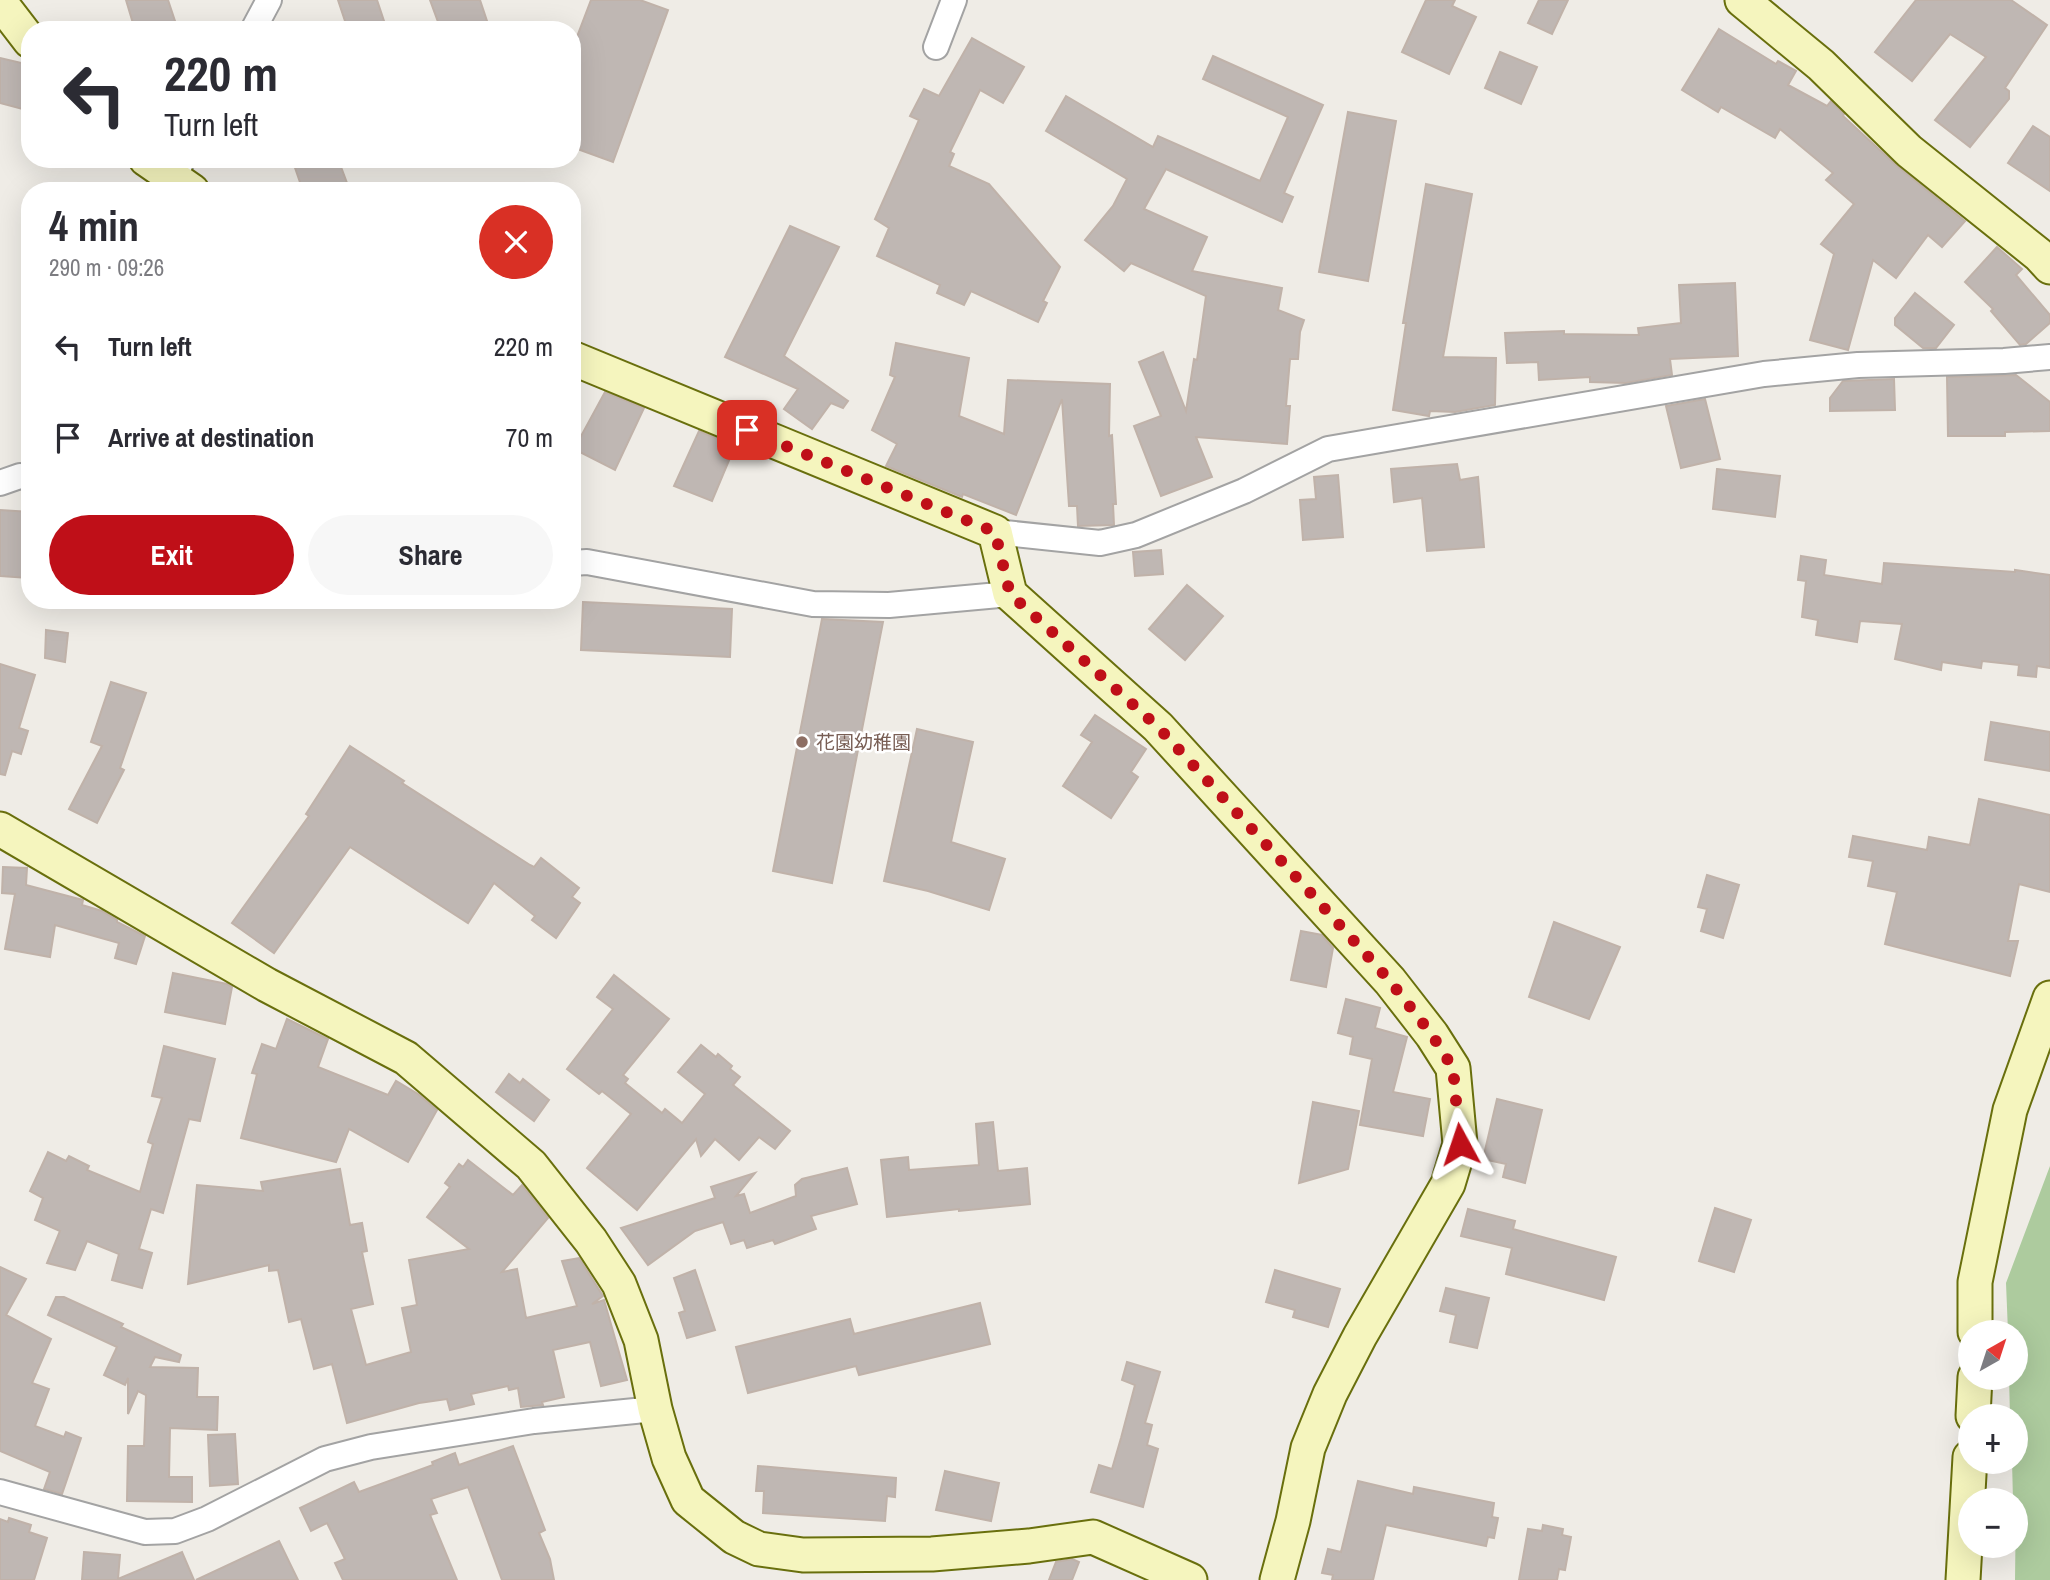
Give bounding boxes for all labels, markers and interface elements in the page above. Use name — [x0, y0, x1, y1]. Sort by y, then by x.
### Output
text: 220 m — [164, 40, 278, 106]
icon: left — [49, 49, 140, 140]
text: Turn left — [164, 103, 258, 146]
text: 4 min — [49, 198, 139, 254]
button: close — [479, 205, 553, 279]
text: 290 m · 09:26 — [49, 252, 164, 283]
icon: left — [49, 328, 87, 366]
text: Turn left — [108, 329, 192, 364]
text: 220 m — [494, 329, 553, 364]
pin — [717, 400, 777, 460]
icon: arrive — [728, 411, 766, 449]
icon: arrive — [49, 419, 87, 457]
text: Arrive at destination — [108, 420, 314, 455]
text: 70 m — [506, 420, 553, 455]
button: Exit — [49, 515, 294, 595]
button: Share — [308, 515, 553, 595]
place label: 花園幼稚園 — [816, 729, 911, 755]
marker: 花園幼稚園 — [794, 734, 810, 750]
position arrow — [1423, 1107, 1497, 1181]
north arrow — [1958, 1320, 2028, 1390]
map controls — [1958, 1320, 2028, 1558]
button: + — [1958, 1404, 2028, 1474]
button: − — [1958, 1488, 2028, 1558]

